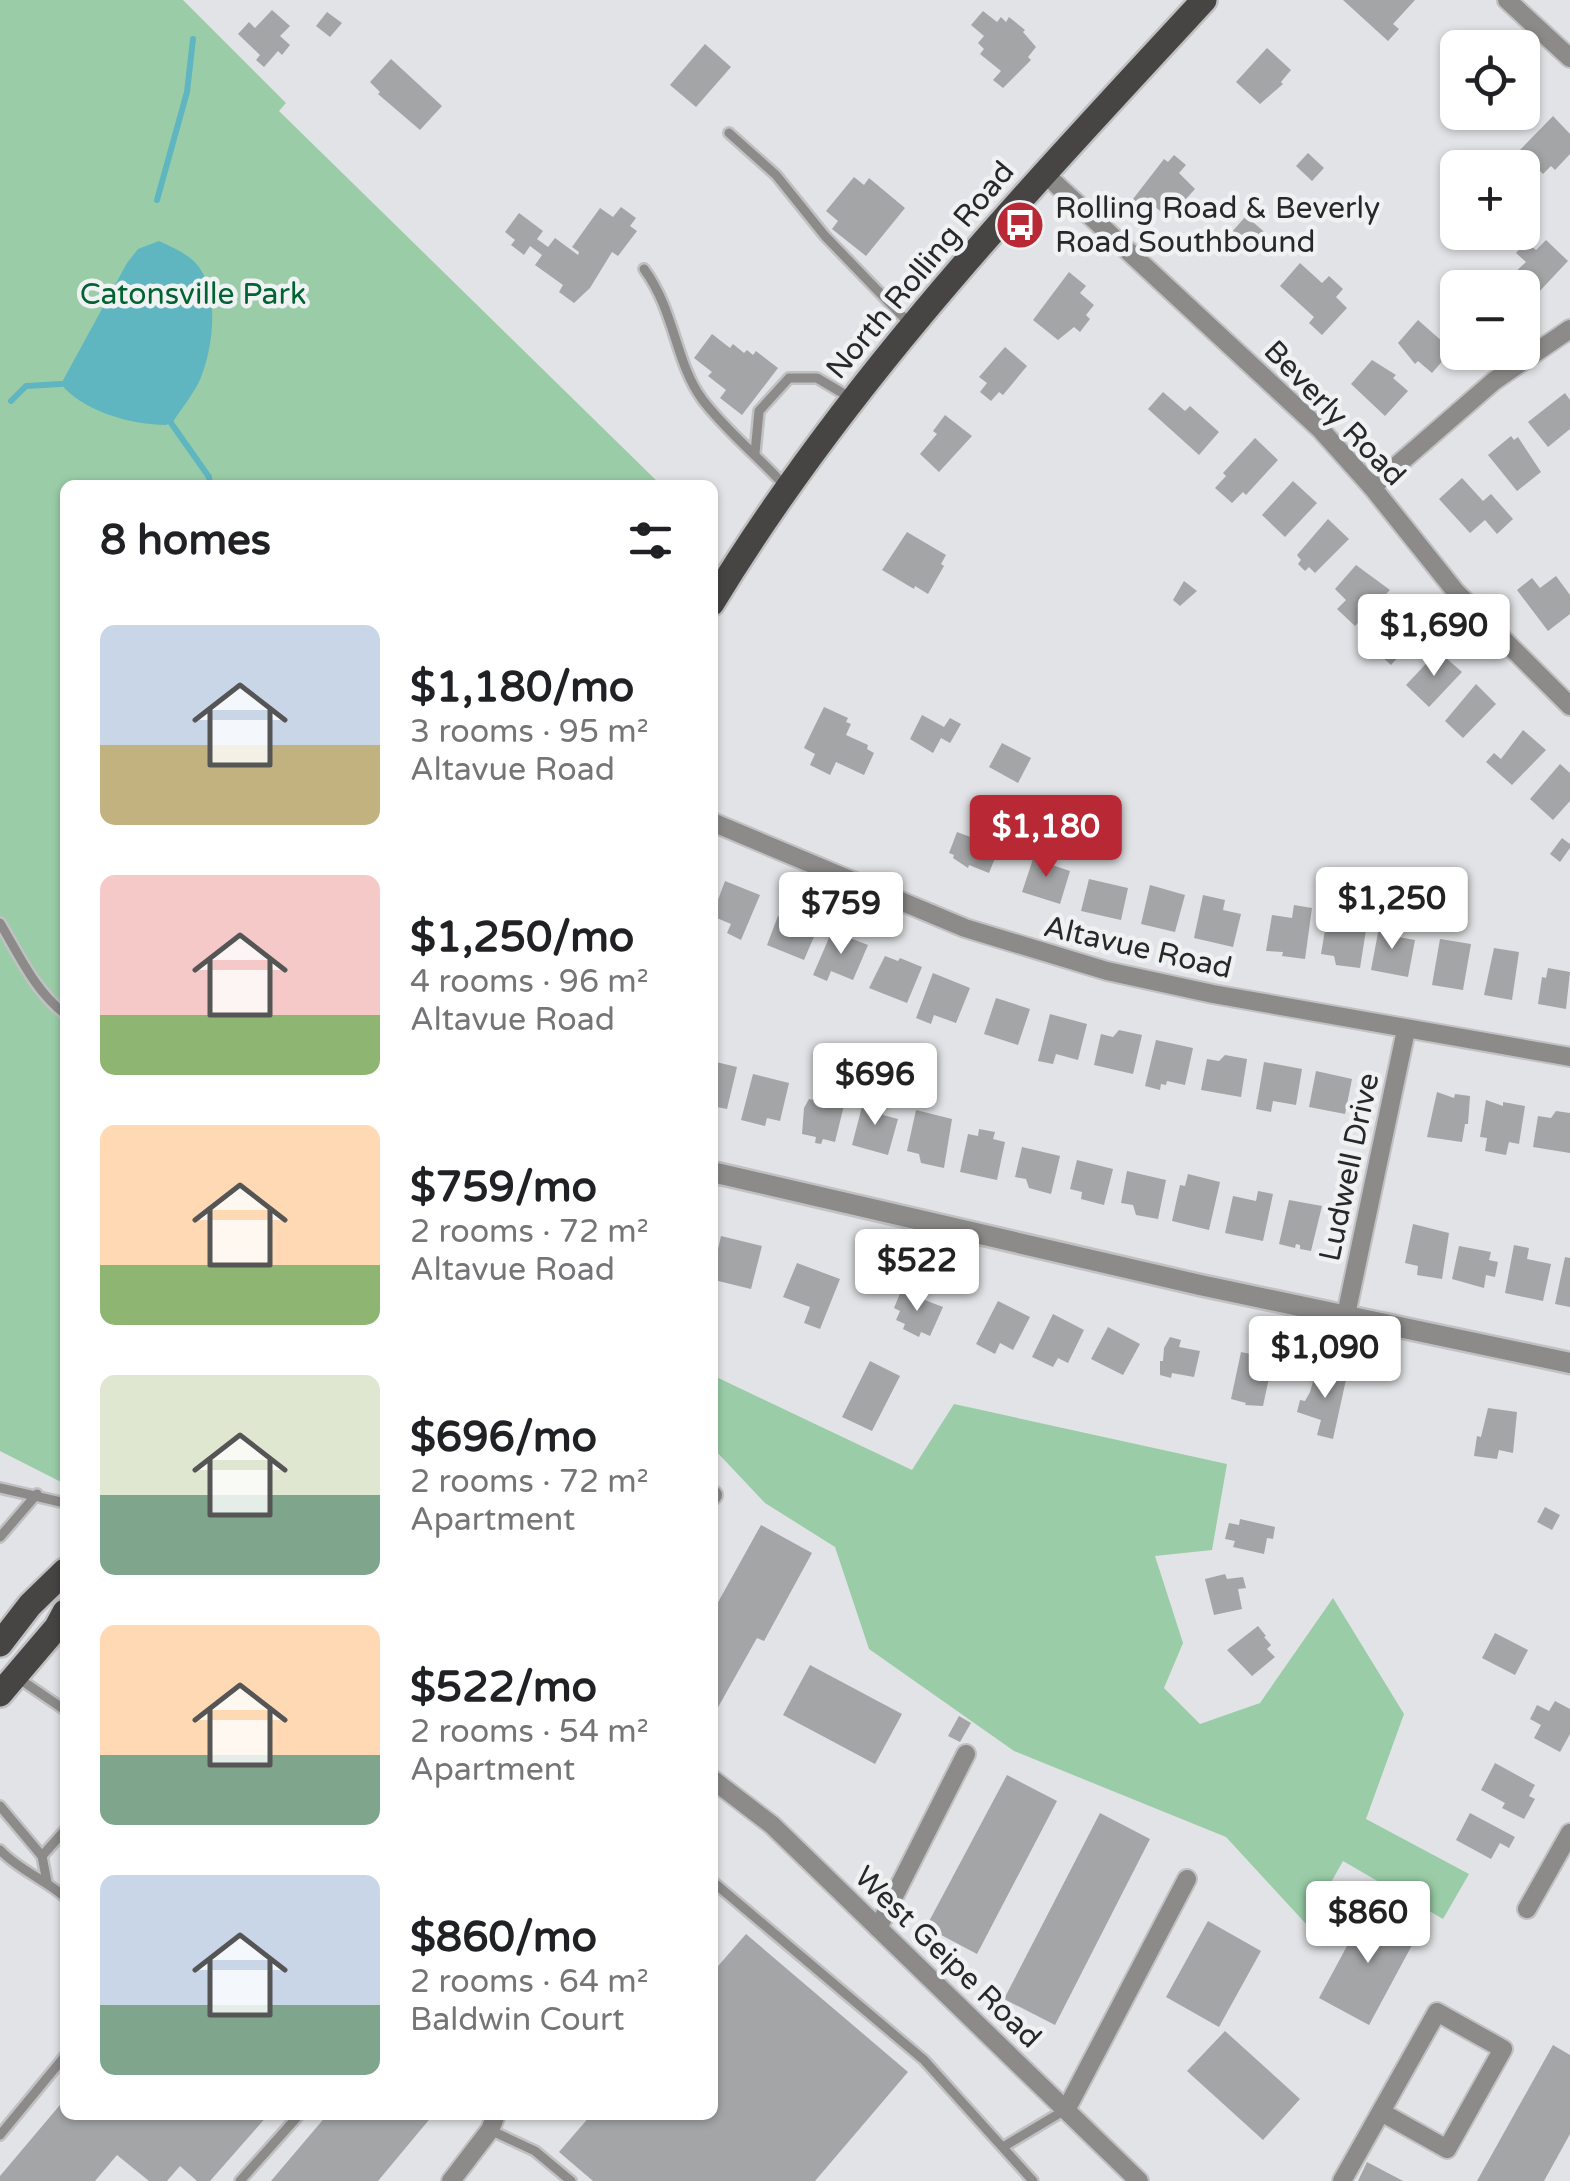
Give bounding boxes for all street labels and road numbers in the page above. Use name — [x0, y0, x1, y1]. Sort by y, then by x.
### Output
street label: North Rolling Road — [818, 154, 1022, 387]
street label: Beverly Road — [1256, 333, 1413, 494]
street label: Altavue Road — [1040, 908, 1236, 987]
street label: Ludwell Drive — [1311, 1070, 1388, 1265]
street label: West Geipe Road — [846, 1859, 1049, 2056]

